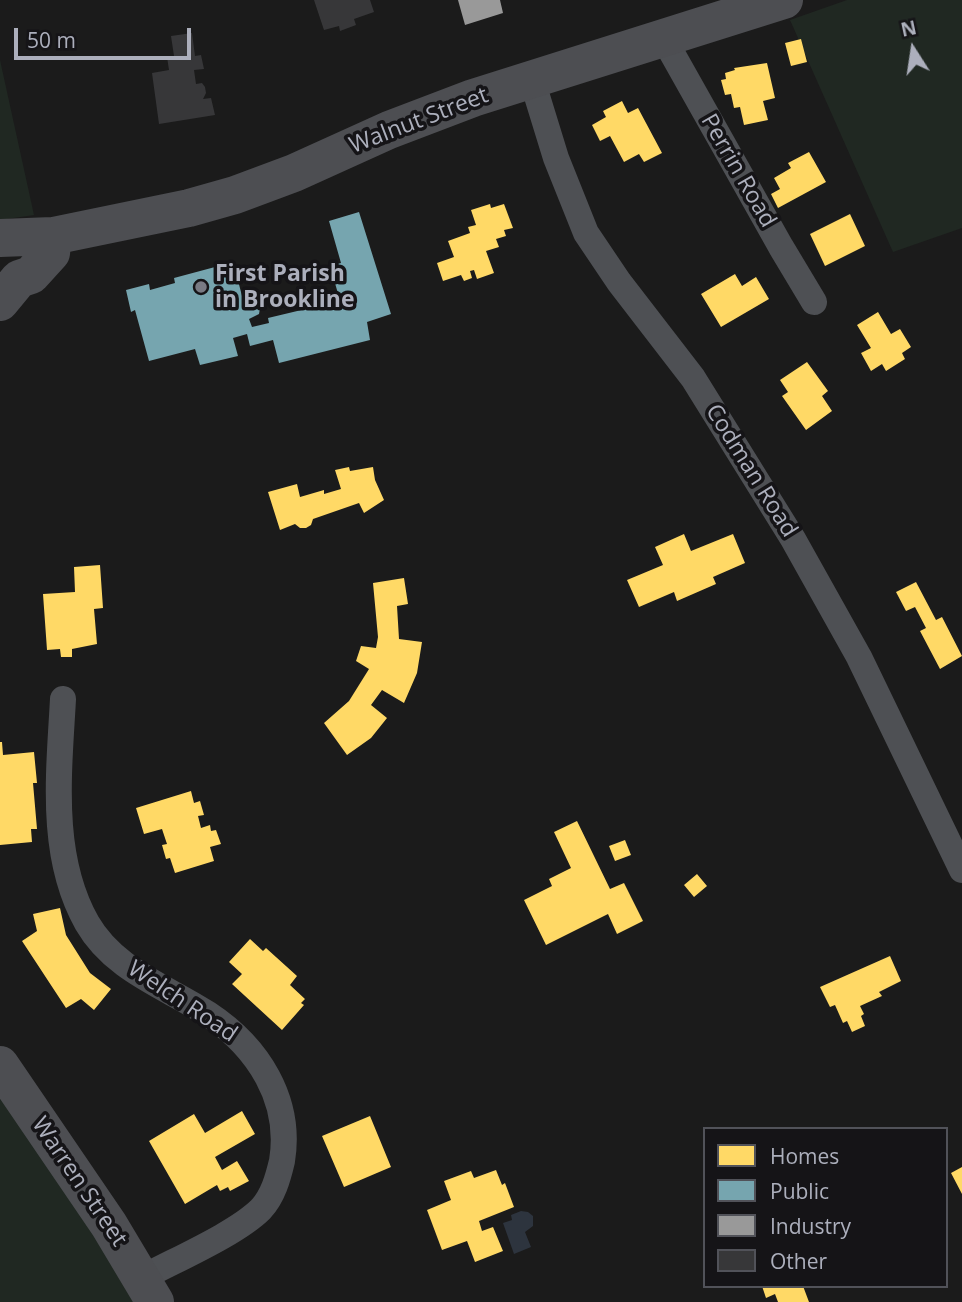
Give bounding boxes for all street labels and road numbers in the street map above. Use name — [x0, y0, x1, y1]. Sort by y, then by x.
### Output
street label: Walnut Street — [346, 82, 492, 160]
street label: Perrin Road — [694, 109, 782, 233]
street label: Codman Road — [699, 399, 803, 543]
street label: Welch Road — [122, 955, 242, 1049]
street label: Warren Street — [26, 1112, 132, 1252]

